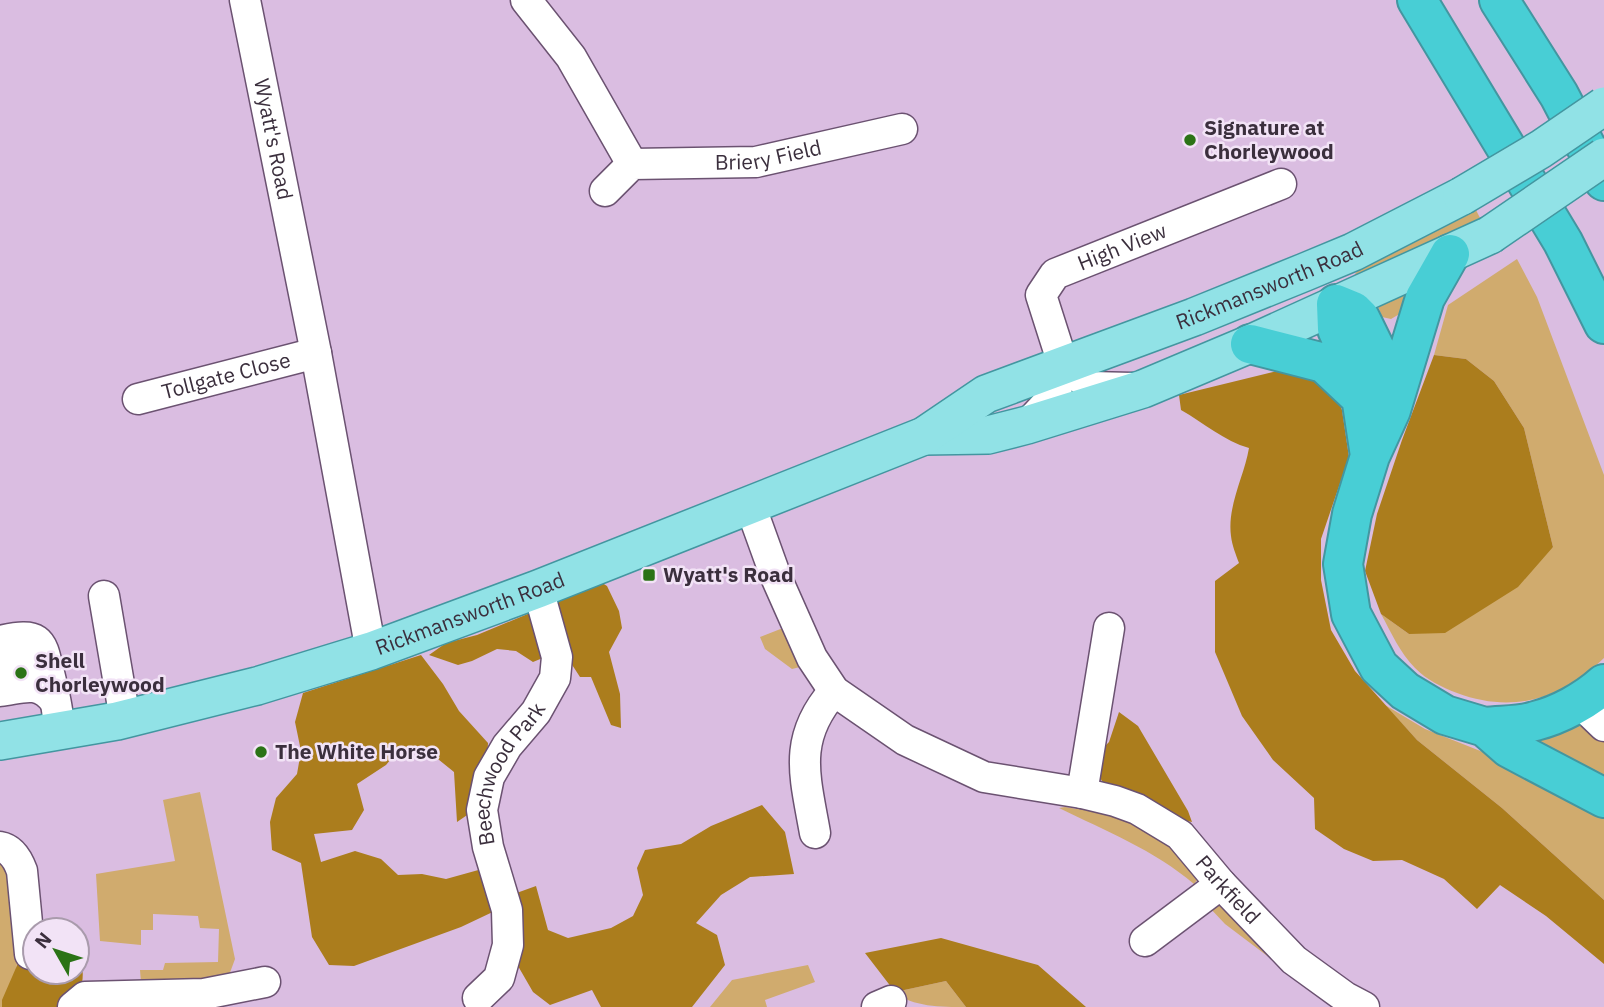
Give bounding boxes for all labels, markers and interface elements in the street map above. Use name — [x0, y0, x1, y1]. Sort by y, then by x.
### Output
street label: Wyatt's Road — [248, 76, 300, 202]
place label: Signature at Chorleywood — [1204, 113, 1334, 165]
marker: Signature at Chorleywood — [1182, 132, 1198, 148]
street label: Briery Field — [715, 133, 824, 176]
street label: High View — [1073, 216, 1171, 277]
street label: Rickmansworth Road — [1172, 234, 1368, 336]
street label: Tollgate Close — [158, 345, 293, 405]
place label: Wyatt's Road — [663, 560, 794, 588]
street label: Rickmansworth Road — [371, 565, 568, 661]
marker: Wyatt's Road — [641, 567, 657, 583]
place label: Shell Chorleywood — [35, 646, 165, 698]
marker: Shell Chorleywood — [13, 665, 29, 681]
street label: Beechwood Park — [467, 697, 551, 848]
place label: The White Horse — [275, 737, 438, 765]
marker: The White Horse — [253, 744, 269, 760]
street label: Parkfield — [1190, 849, 1267, 930]
north arrow — [21, 916, 91, 986]
text: N — [29, 927, 56, 953]

